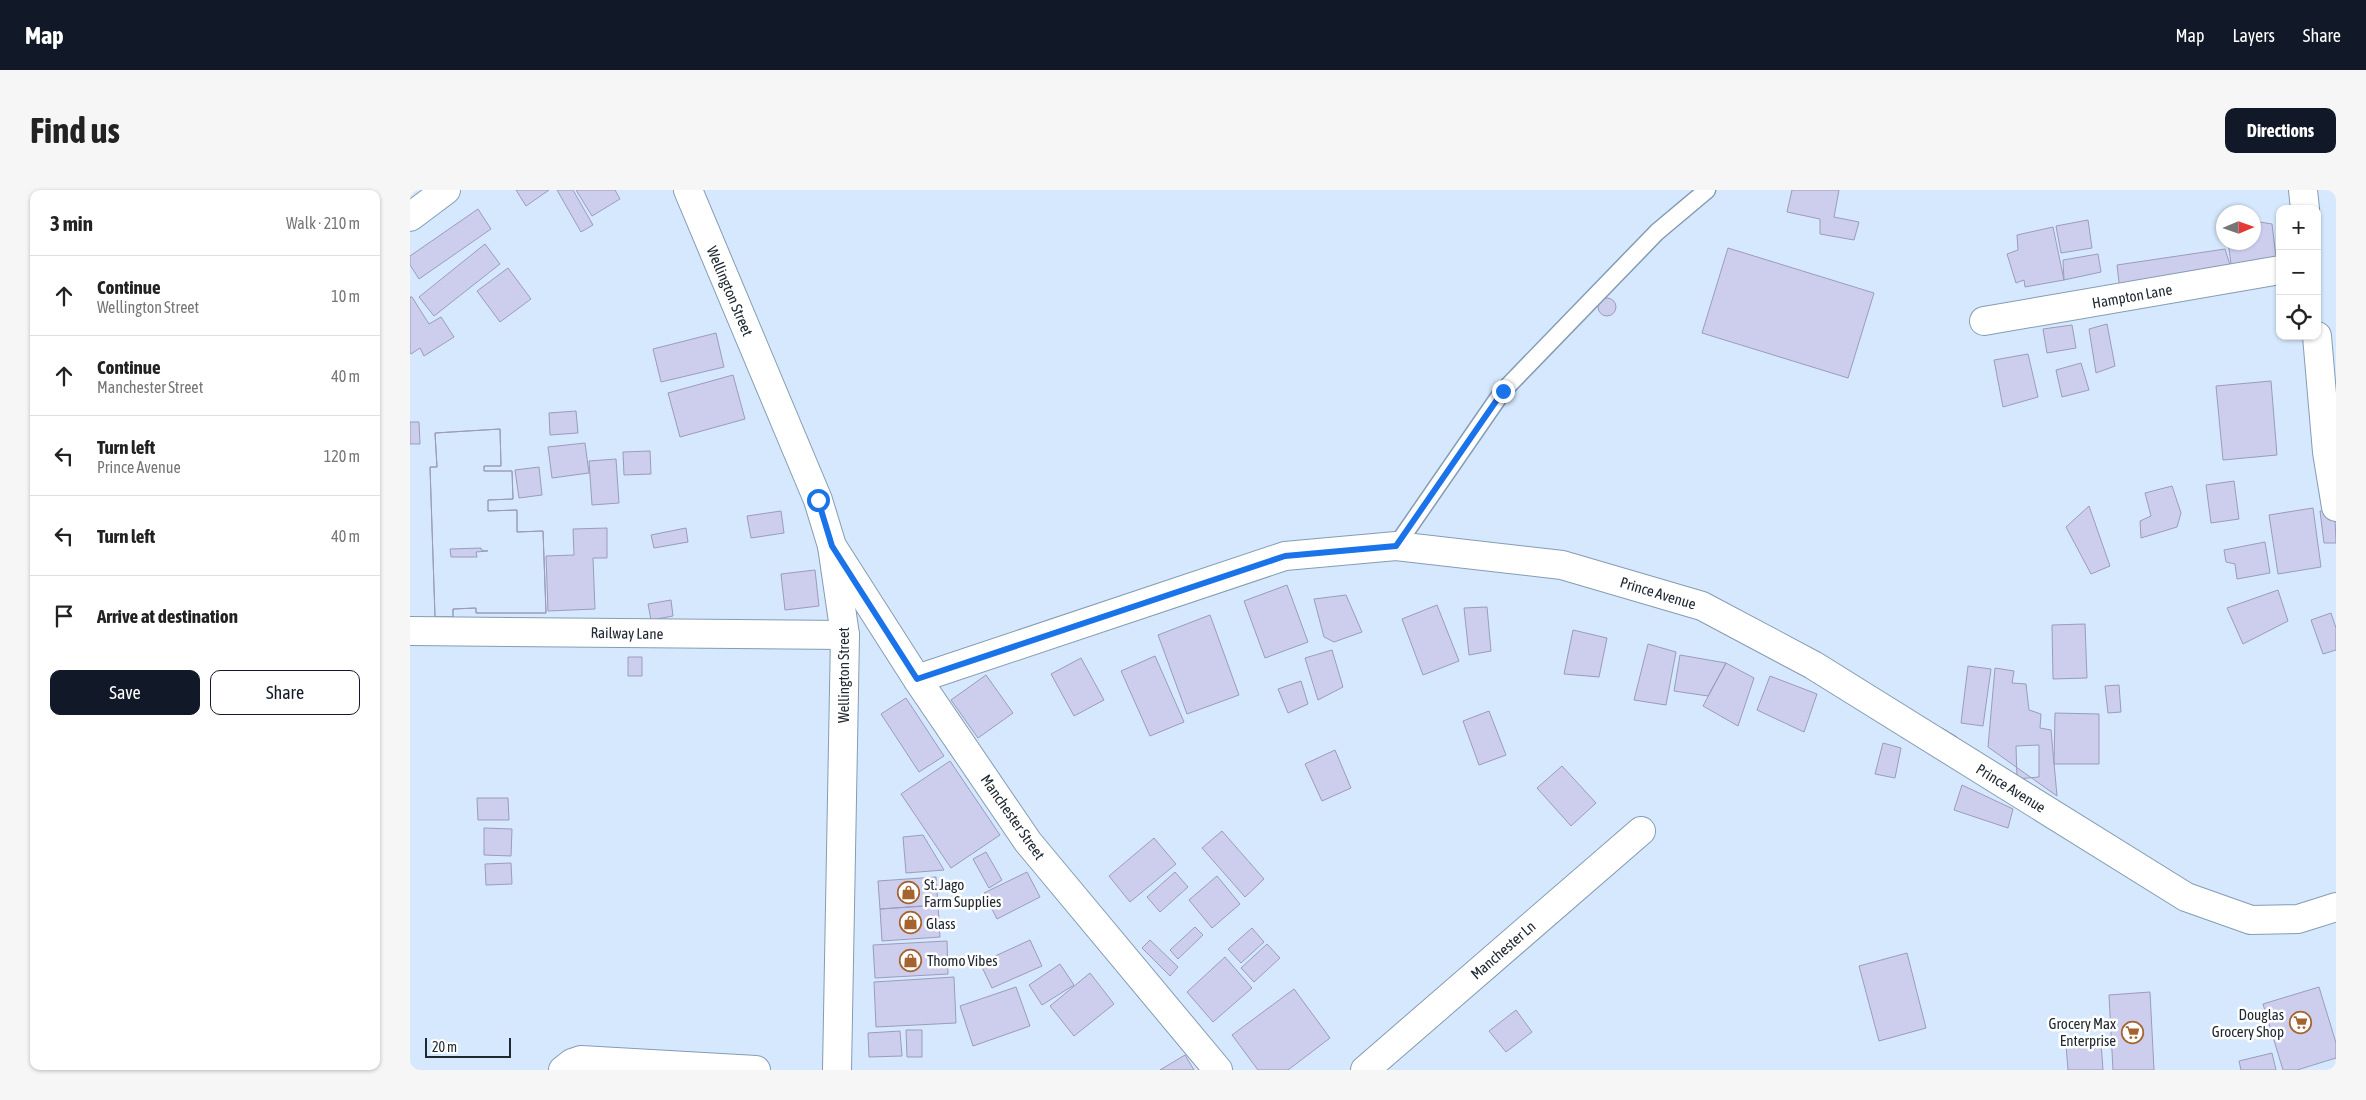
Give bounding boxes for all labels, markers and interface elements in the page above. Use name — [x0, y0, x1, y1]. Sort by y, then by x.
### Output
text: Map — [25, 22, 64, 49]
text: Map — [2175, 25, 2204, 46]
text: Layers — [2232, 25, 2275, 46]
text: Share — [2303, 25, 2341, 46]
button: Directions — [2225, 108, 2336, 153]
text: Find us — [30, 110, 120, 150]
north arrow — [2216, 205, 2261, 250]
map controls — [2276, 205, 2321, 340]
button: + — [2276, 205, 2321, 250]
text: 3 min — [50, 211, 93, 235]
text: Walk · 210 m — [286, 214, 360, 232]
street label: Wellington Street — [703, 244, 757, 338]
button: − — [2276, 250, 2321, 295]
text: Continue — [97, 276, 161, 298]
street label: Hampton Lane — [2091, 281, 2174, 311]
icon: ahead — [50, 282, 78, 310]
text: 10 m — [331, 287, 360, 305]
button: locate — [2276, 295, 2321, 340]
text: Wellington Street — [97, 298, 199, 316]
text: Continue — [97, 356, 161, 378]
icon: ahead — [50, 362, 78, 390]
text: 40 m — [331, 367, 360, 385]
text: Manchester Street — [97, 378, 203, 396]
route end — [1492, 380, 1515, 403]
text: Turn left — [97, 436, 155, 458]
icon: left — [50, 442, 78, 470]
text: 120 m — [324, 447, 360, 465]
text: Prince Avenue — [97, 458, 181, 476]
route start — [807, 489, 830, 512]
icon: left — [50, 522, 78, 550]
text: Turn left — [97, 525, 155, 547]
text: 40 m — [331, 527, 360, 545]
street label: Prince Avenue — [1618, 573, 1698, 613]
icon: arrive — [50, 602, 78, 630]
text: Arrive at destination — [97, 605, 238, 627]
street label: Railway Lane — [591, 624, 664, 642]
street label: Wellington Street — [835, 627, 852, 723]
button: Save — [50, 670, 200, 715]
button: Share — [210, 670, 360, 715]
street label: Prince Avenue — [1973, 760, 2049, 816]
street label: Manchester Street — [977, 771, 1049, 863]
place label: St. Jago Farm Supplies — [924, 876, 1001, 910]
shop icon: St. Jago Farm Supplies — [896, 881, 920, 905]
shop icon: Glass — [898, 911, 922, 935]
place label: Glass — [926, 915, 956, 932]
street label: Manchester Ln — [1467, 917, 1539, 983]
shop icon: Thomo Vibes — [899, 948, 923, 972]
place label: Thomo Vibes — [927, 952, 998, 969]
place label: Douglas Grocery Shop — [2212, 1006, 2284, 1040]
supermarket icon: Douglas Grocery Shop — [2288, 1011, 2312, 1035]
place label: Grocery Max Enterprise — [2048, 1015, 2116, 1049]
supermarket icon: Grocery Max Enterprise — [2120, 1020, 2144, 1044]
scale bar — [425, 1035, 511, 1058]
text: 20 m — [432, 1039, 457, 1055]

